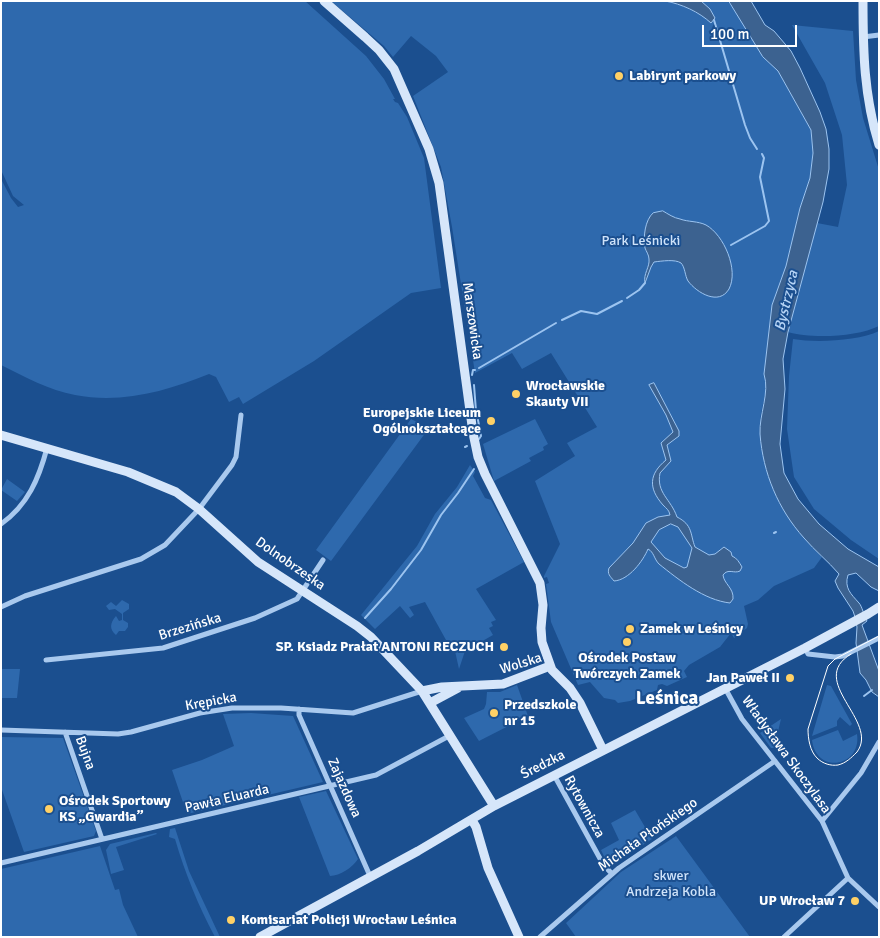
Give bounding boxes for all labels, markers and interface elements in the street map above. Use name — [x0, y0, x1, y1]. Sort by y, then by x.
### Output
scale bar — [705, 15, 800, 47]
text: 100 m — [710, 25, 750, 43]
place label: Labirynt parkowy — [629, 68, 736, 84]
marker: Labirynt parkowy — [613, 70, 625, 82]
park label: Park Leśnicki — [602, 233, 680, 249]
water label: Bystrzyca — [771, 269, 803, 333]
street label: Marszowicka — [458, 281, 486, 361]
place label: Wrocławskie Skauty VII — [526, 378, 605, 411]
marker: Wrocławskie Skauty VII — [510, 388, 522, 400]
place label: Europejskie Liceum Ogólnokształcące — [363, 405, 481, 438]
marker: Europejskie Liceum Ogólnokształcące — [485, 415, 497, 427]
street label: Dolnobrzeska — [252, 534, 328, 594]
street label: Brzezińska — [157, 610, 223, 644]
place label: Zamek w Leśnicy — [640, 621, 743, 637]
marker: Zamek w Leśnicy — [624, 623, 636, 635]
marker: Ośrodek Postaw Twórczych Zamek — [621, 636, 633, 648]
place label: SP. Ksiadz Prałat ANTONI RECZUCH — [276, 639, 494, 655]
marker: SP. Ksiadz Prałat ANTONI RECZUCH — [498, 641, 510, 653]
street label: Wolska — [498, 650, 544, 678]
place label: Ośrodek Postaw Twórczych Zamek — [573, 650, 681, 682]
place label: Jan Paweł II — [706, 670, 780, 686]
marker: Jan Paweł II — [784, 672, 796, 684]
district label: Leśnica — [636, 688, 698, 710]
street label: Krępicka — [184, 689, 238, 715]
street label: Władysława Skoczylasa — [738, 693, 834, 817]
place label: Przedszkole nr 15 — [504, 697, 576, 730]
marker: Przedszkole nr 15 — [488, 707, 500, 719]
street label: Bujna — [71, 734, 99, 772]
street label: Średzka — [518, 747, 568, 783]
street label: Zajazdowa — [323, 756, 365, 820]
street label: Rytownicza — [560, 773, 608, 841]
street label: Pawła Eluarda — [183, 781, 271, 817]
place label: Ośrodek Sportowy KS „Gwardia” — [59, 793, 171, 826]
street label: Michała Płońskiego — [595, 794, 701, 876]
marker: Ośrodek Sportowy KS „Gwardia” — [43, 803, 55, 815]
park label: skwer Andrzeja Kobla — [626, 868, 716, 900]
place label: UP Wrocław 7 — [759, 893, 845, 909]
marker: UP Wrocław 7 — [849, 895, 861, 907]
place label: Komisariat Policji Wrocław Leśnica — [241, 912, 457, 928]
marker: Komisariat Policji Wrocław Leśnica — [225, 914, 237, 926]

